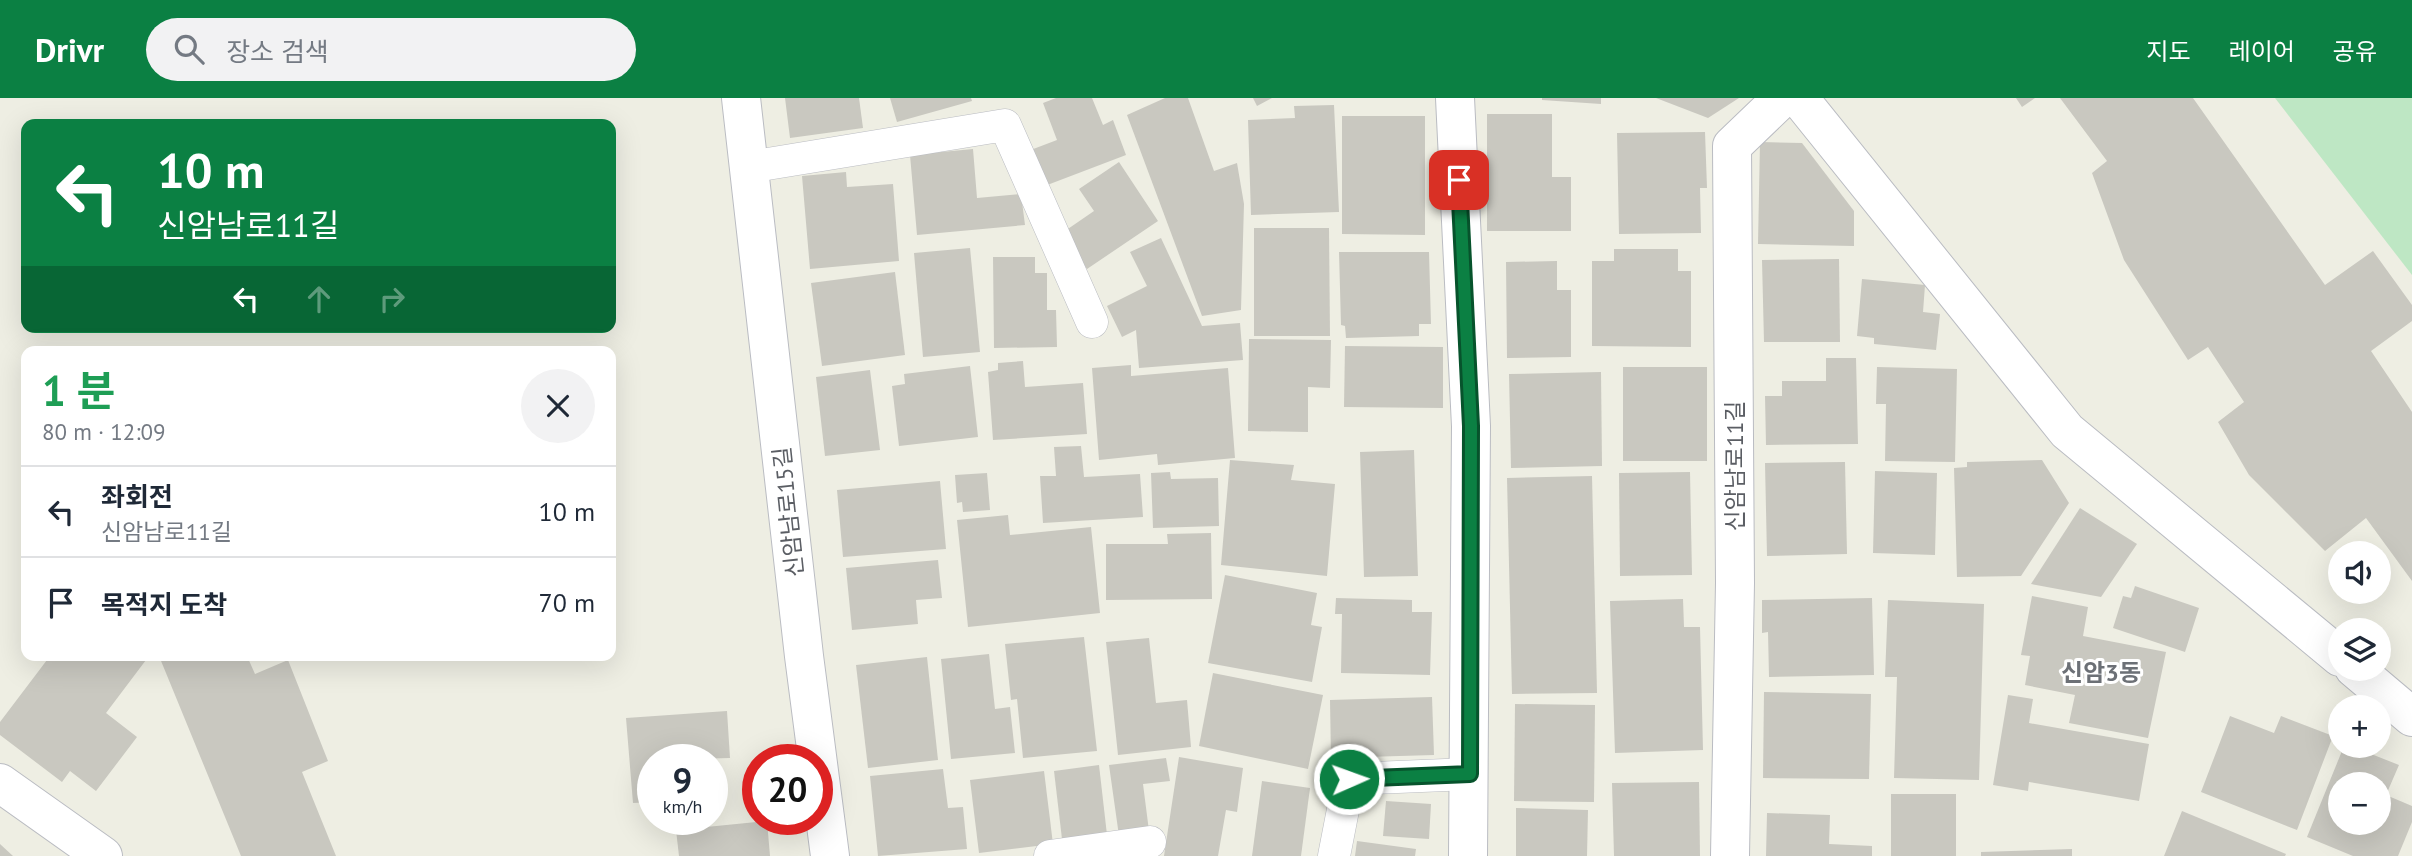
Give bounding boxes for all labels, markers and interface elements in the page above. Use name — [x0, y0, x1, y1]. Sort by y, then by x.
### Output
search box — [146, 18, 636, 81]
text: Drivr — [35, 28, 104, 71]
icon: search — [170, 30, 208, 68]
text: 장소 검색 — [226, 35, 329, 68]
text: 지도 — [2146, 36, 2191, 67]
text: 레이어 — [2229, 36, 2295, 67]
text: 공유 — [2333, 36, 2377, 67]
text: 10 m — [157, 138, 264, 202]
icon: left — [42, 147, 133, 238]
pin — [1429, 150, 1489, 210]
icon: arrive — [1440, 161, 1478, 199]
text: 신암남로11길 — [157, 204, 339, 246]
icon: left — [227, 280, 265, 318]
icon: ahead — [300, 280, 338, 318]
icon: right — [373, 280, 411, 318]
text: 1 분 — [42, 363, 115, 418]
button: close — [521, 369, 595, 443]
street label: 신암남로11길 — [1720, 401, 1749, 531]
text: 80 m · 12:09 — [42, 417, 166, 446]
street label: 신암남로15길 — [767, 445, 809, 579]
text: 좌회전 — [101, 480, 173, 513]
icon: left — [42, 493, 80, 531]
text: 10 m — [539, 495, 595, 528]
text: 신암남로11길 — [101, 517, 232, 546]
map controls — [2328, 541, 2391, 835]
button: sound — [2328, 541, 2391, 604]
icon: arrive — [42, 584, 80, 622]
text: 70 m — [539, 586, 595, 619]
text: 목적지 도착 — [101, 588, 227, 621]
button: layers — [2328, 618, 2391, 681]
district label: 신암3동 — [2061, 657, 2141, 688]
button: + — [2328, 695, 2391, 758]
position arrow — [1312, 742, 1386, 816]
speed limit sign: 20 — [742, 744, 833, 835]
text: 9 — [673, 757, 692, 803]
button: − — [2328, 772, 2391, 835]
text: km/h — [663, 795, 702, 818]

